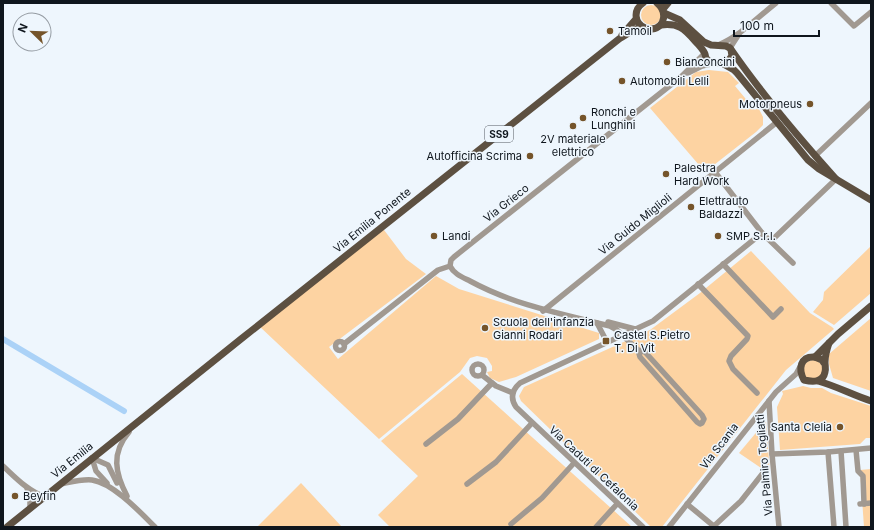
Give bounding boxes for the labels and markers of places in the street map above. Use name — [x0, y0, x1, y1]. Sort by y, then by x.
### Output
place label: Tamoil — [618, 24, 652, 38]
marker: Tamoil — [605, 26, 615, 36]
place label: Bianconcini — [675, 55, 735, 69]
marker: Bianconcini — [662, 57, 672, 67]
place label: Automobili Lelli — [630, 74, 709, 88]
marker: Automobili Lelli — [617, 76, 627, 86]
place label: Motorpneus — [739, 97, 802, 111]
marker: Motorpneus — [805, 99, 815, 109]
place label: Ronchi e Lunghini — [591, 105, 636, 132]
marker: Ronchi e Lunghini — [578, 113, 588, 123]
marker: 2V materiale elettrico — [568, 121, 578, 131]
place label: 2V materiale elettrico — [540, 132, 606, 159]
place label: Autofficina Scrima — [427, 149, 522, 163]
marker: Autofficina Scrima — [525, 151, 535, 161]
place label: Palestra Hard Work — [674, 161, 729, 188]
marker: Palestra Hard Work — [661, 169, 671, 179]
place label: Elettrauto Baldazzi — [699, 194, 749, 221]
marker: Elettrauto Baldazzi — [686, 202, 696, 212]
place label: Landi — [442, 229, 470, 243]
place label: SMP S.r.l. — [726, 229, 776, 243]
marker: Landi — [429, 231, 439, 241]
marker: SMP S.r.l. — [713, 231, 723, 241]
place label: Scuola dell'infanzia Gianni Rodari — [493, 315, 594, 342]
marker: Scuola dell'infanzia Gianni Rodari — [480, 323, 490, 333]
place label: Castel S.Pietro T. Di Vit — [614, 328, 691, 355]
marker: Castel S.Pietro T. Di Vit — [601, 336, 611, 346]
place label: Santa Clelia — [771, 420, 832, 434]
marker: Santa Clelia — [835, 422, 845, 432]
place label: Beyfin — [23, 489, 56, 503]
marker: Beyfin — [10, 491, 20, 501]

